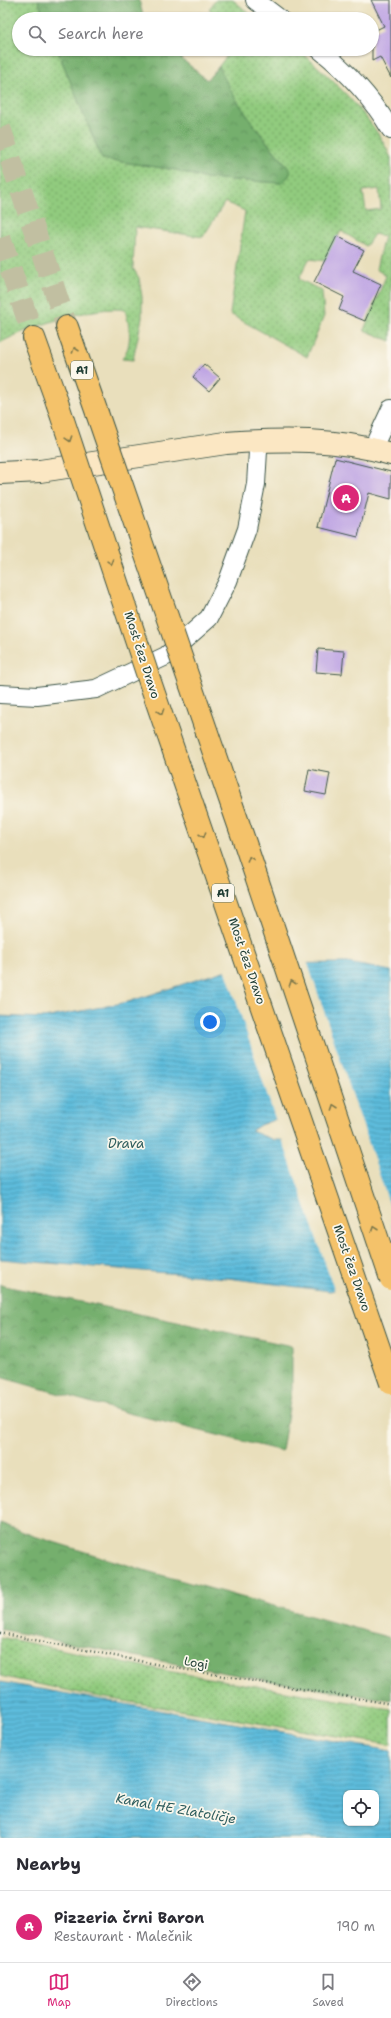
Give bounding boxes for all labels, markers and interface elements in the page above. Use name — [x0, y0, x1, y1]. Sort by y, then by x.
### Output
search box — [12, 12, 379, 56]
icon: search — [26, 23, 48, 45]
text: Search here — [58, 24, 144, 44]
one-way arrow — [71, 346, 80, 353]
road number: A1 — [71, 361, 93, 379]
one-way arrow — [64, 436, 73, 443]
pin: A — [333, 483, 359, 513]
one-way arrow — [106, 559, 115, 566]
street label: Most čez Dravo — [120, 609, 164, 701]
one-way arrow — [156, 709, 165, 716]
one-way arrow — [198, 832, 207, 839]
one-way arrow — [246, 856, 255, 863]
road number: A1 — [212, 884, 234, 902]
street label: Most čez Dravo — [225, 916, 269, 1006]
one-way arrow — [288, 979, 296, 986]
your location — [200, 1012, 220, 1032]
one-way arrow — [329, 1103, 338, 1110]
water label: Drava — [108, 1135, 144, 1152]
street label: Most čez Dravo — [330, 1223, 374, 1313]
one-way arrow — [370, 1226, 379, 1233]
street label: Logi — [183, 1653, 209, 1673]
water label: Kanal HE Zlatoličje — [115, 1790, 237, 1827]
map controls — [343, 1790, 379, 1826]
button: locate — [343, 1790, 379, 1826]
text: Nearby — [16, 1853, 81, 1875]
text: Pizzeria črni Baron — [54, 1908, 204, 1928]
text: A — [24, 1918, 34, 1935]
text: 190 m — [336, 1918, 375, 1935]
text: Restaurant · Malečnik — [54, 1928, 193, 1945]
tab: Map — [47, 1971, 71, 2010]
tab: Directions — [165, 1971, 218, 2010]
tab: Saved — [312, 1971, 344, 2010]

